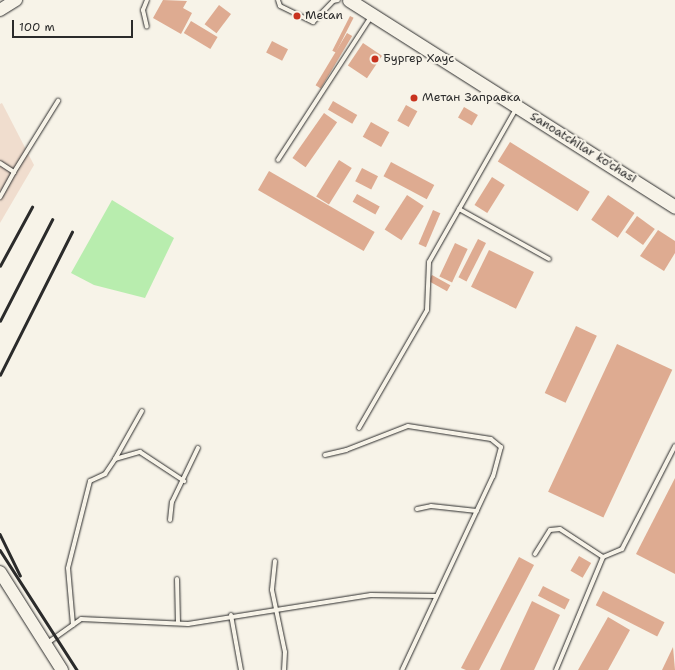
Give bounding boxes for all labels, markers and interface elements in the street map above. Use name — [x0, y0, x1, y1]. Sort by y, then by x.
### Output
place label: Metan — [305, 9, 343, 23]
marker: Metan — [292, 11, 302, 21]
scale bar — [14, 12, 135, 38]
text: 100 m — [19, 19, 55, 35]
place label: Бургер Хаус — [383, 52, 454, 66]
marker: Бургер Хаус — [370, 54, 380, 64]
place label: Метан Заправка — [422, 91, 520, 105]
marker: Метан Заправка — [409, 93, 419, 103]
street label: Sanoatchilar ko'chasi — [527, 109, 639, 187]

